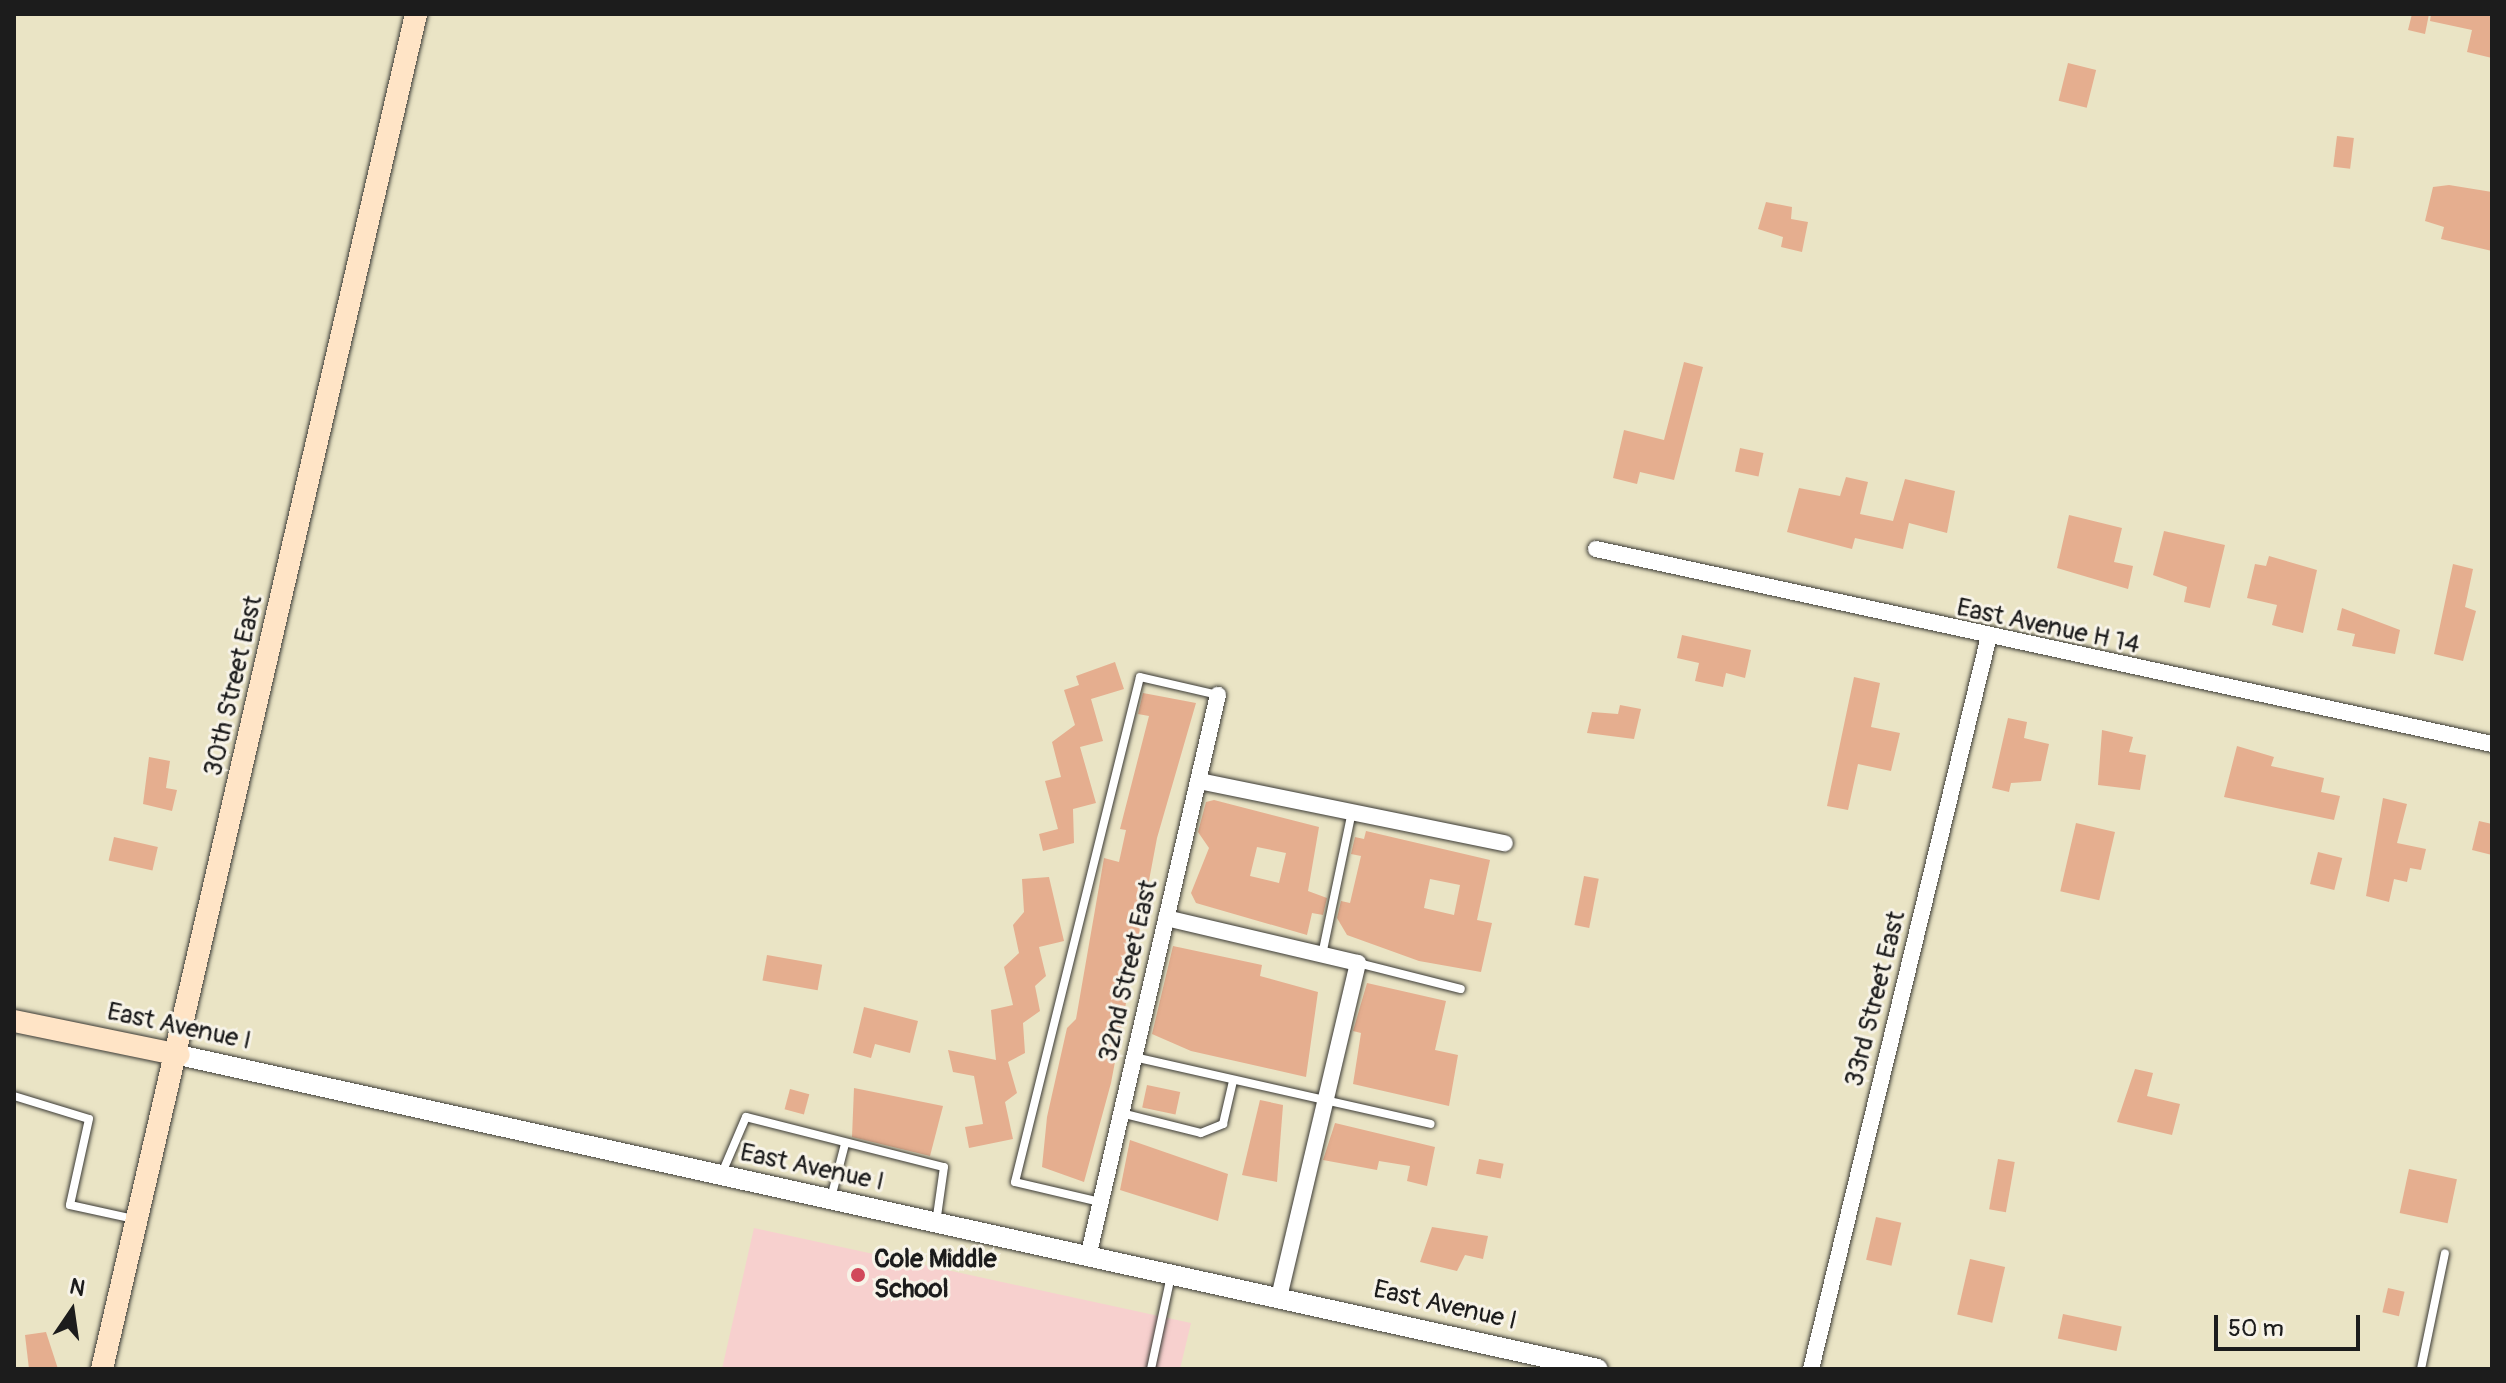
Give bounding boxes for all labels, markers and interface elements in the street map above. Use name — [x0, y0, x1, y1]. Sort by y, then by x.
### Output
street label: East Avenue H 14 — [1954, 592, 2142, 662]
street label: 30th Street East — [198, 593, 270, 779]
street label: 32nd Street East — [1093, 877, 1165, 1065]
street label: 33rd Street East — [1839, 908, 1913, 1090]
street label: East Avenue I — [104, 997, 254, 1057]
street label: East Avenue I — [737, 1138, 887, 1198]
place label: Cole Middle School — [874, 1244, 996, 1306]
marker: Cole Middle School — [849, 1266, 867, 1284]
north arrow — [32, 1271, 112, 1351]
text: N — [67, 1272, 88, 1303]
street label: East Avenue I — [1370, 1274, 1520, 1338]
scale bar — [2218, 1299, 2364, 1349]
text: 50 m — [2228, 1314, 2284, 1343]

